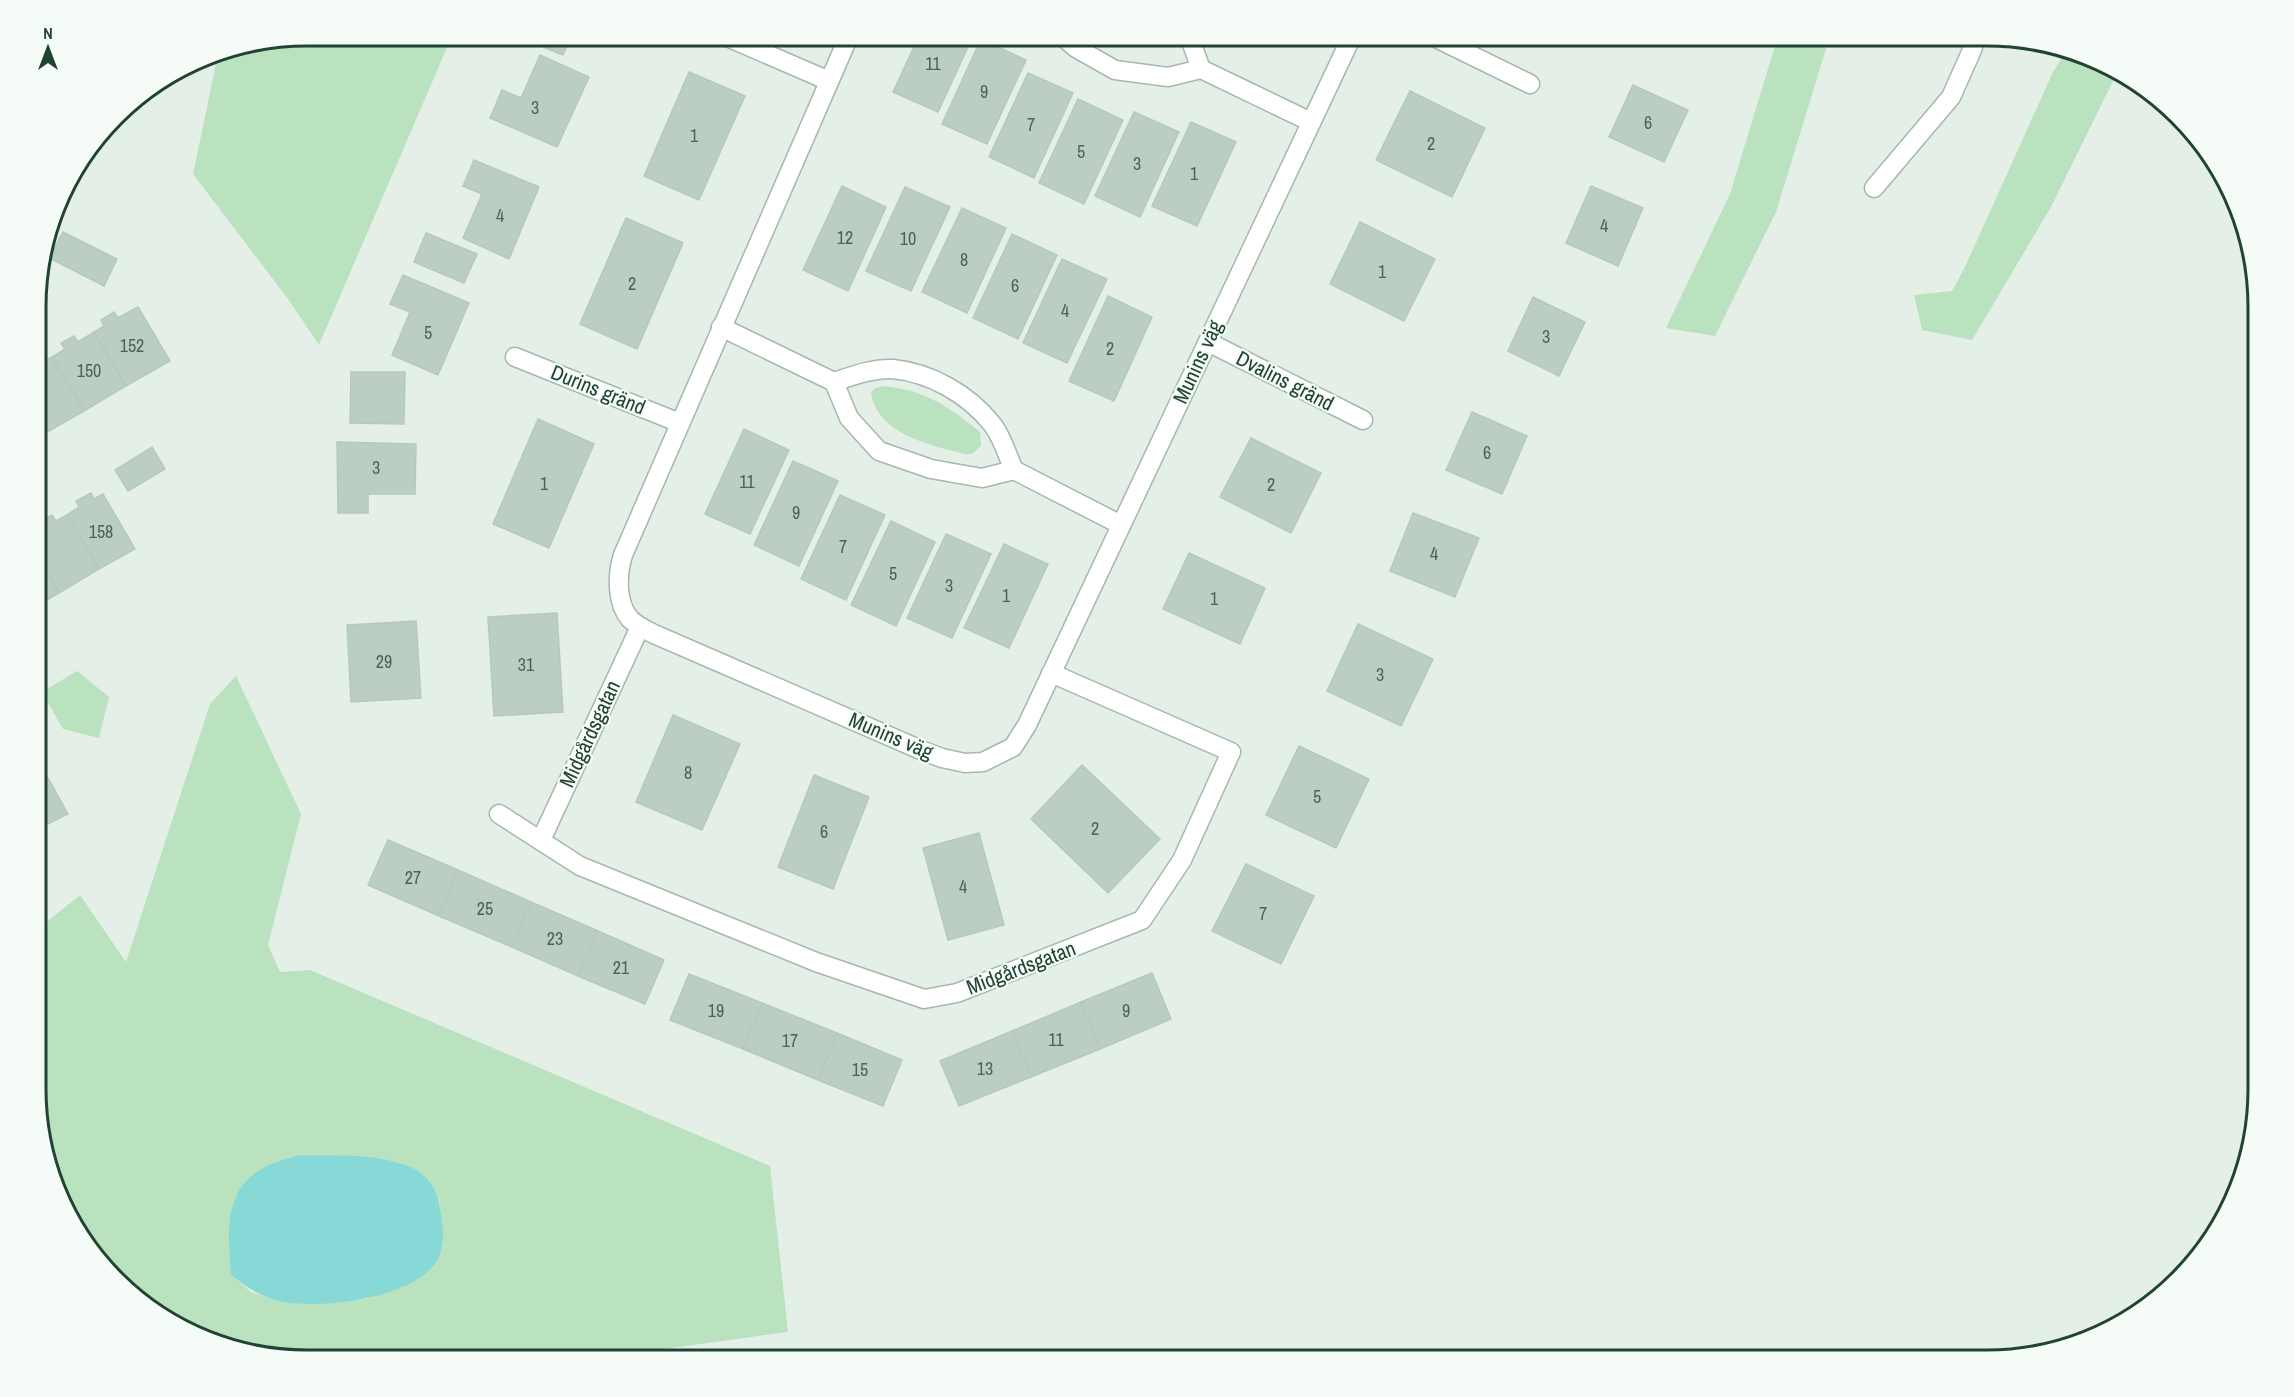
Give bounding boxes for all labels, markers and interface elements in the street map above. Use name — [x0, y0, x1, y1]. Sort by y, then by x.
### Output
north arrow — [18, 18, 78, 78]
text: N — [43, 22, 53, 44]
house number: 11 — [925, 51, 941, 76]
house number: 9 — [980, 79, 988, 104]
house number: 3 — [531, 95, 539, 120]
house number: 6 — [1644, 110, 1652, 135]
house number: 7 — [1027, 112, 1035, 137]
house number: 1 — [690, 123, 699, 148]
house number: 2 — [1427, 131, 1435, 156]
house number: 5 — [1077, 139, 1085, 164]
house number: 3 — [1133, 151, 1141, 176]
house number: 1 — [1190, 161, 1199, 186]
house number: 4 — [496, 203, 504, 228]
house number: 4 — [1600, 213, 1608, 238]
house number: 12 — [837, 225, 853, 250]
house number: 10 — [900, 226, 916, 251]
house number: 8 — [960, 247, 968, 272]
house number: 1 — [1378, 259, 1387, 284]
house number: 2 — [628, 271, 636, 296]
house number: 6 — [1011, 273, 1019, 298]
house number: 4 — [1061, 298, 1069, 323]
street label: Munins väg — [1166, 315, 1230, 408]
house number: 5 — [424, 320, 432, 345]
house number: 3 — [1542, 324, 1550, 349]
house number: 152 — [120, 333, 144, 358]
house number: 2 — [1106, 336, 1114, 361]
street label: Dvalins gränd — [1231, 344, 1339, 418]
street label: Durins gränd — [547, 357, 650, 422]
house number: 150 — [77, 358, 101, 383]
house number: 6 — [1483, 440, 1491, 465]
house number: 3 — [372, 455, 380, 480]
house number: 11 — [739, 469, 755, 494]
house number: 1 — [540, 471, 549, 496]
house number: 2 — [1267, 472, 1275, 497]
house number: 9 — [792, 500, 800, 525]
house number: 158 — [89, 519, 113, 544]
house number: 7 — [839, 534, 847, 559]
house number: 4 — [1430, 541, 1438, 566]
house number: 5 — [889, 561, 897, 586]
house number: 3 — [945, 573, 953, 598]
house number: 1 — [1002, 583, 1011, 608]
house number: 1 — [1210, 586, 1219, 611]
house number: 29 — [376, 649, 392, 674]
house number: 31 — [518, 652, 535, 677]
house number: 3 — [1376, 662, 1384, 687]
street label: Midgårdsgatan — [552, 676, 627, 792]
street label: Munins väg — [845, 705, 938, 766]
house number: 8 — [684, 760, 692, 785]
house number: 5 — [1313, 784, 1321, 809]
house number: 2 — [1091, 816, 1099, 841]
house number: 6 — [820, 819, 828, 844]
house number: 27 — [405, 865, 421, 890]
house number: 4 — [959, 874, 967, 899]
house number: 25 — [477, 896, 493, 921]
house number: 7 — [1259, 901, 1267, 926]
house number: 23 — [547, 926, 563, 951]
street label: Midgårdsgatan — [962, 933, 1080, 1002]
house number: 21 — [613, 955, 630, 980]
house number: 19 — [708, 998, 724, 1023]
house number: 9 — [1122, 998, 1130, 1023]
house number: 11 — [1048, 1027, 1064, 1052]
house number: 17 — [782, 1028, 798, 1053]
house number: 13 — [977, 1056, 993, 1081]
house number: 15 — [852, 1057, 868, 1082]

